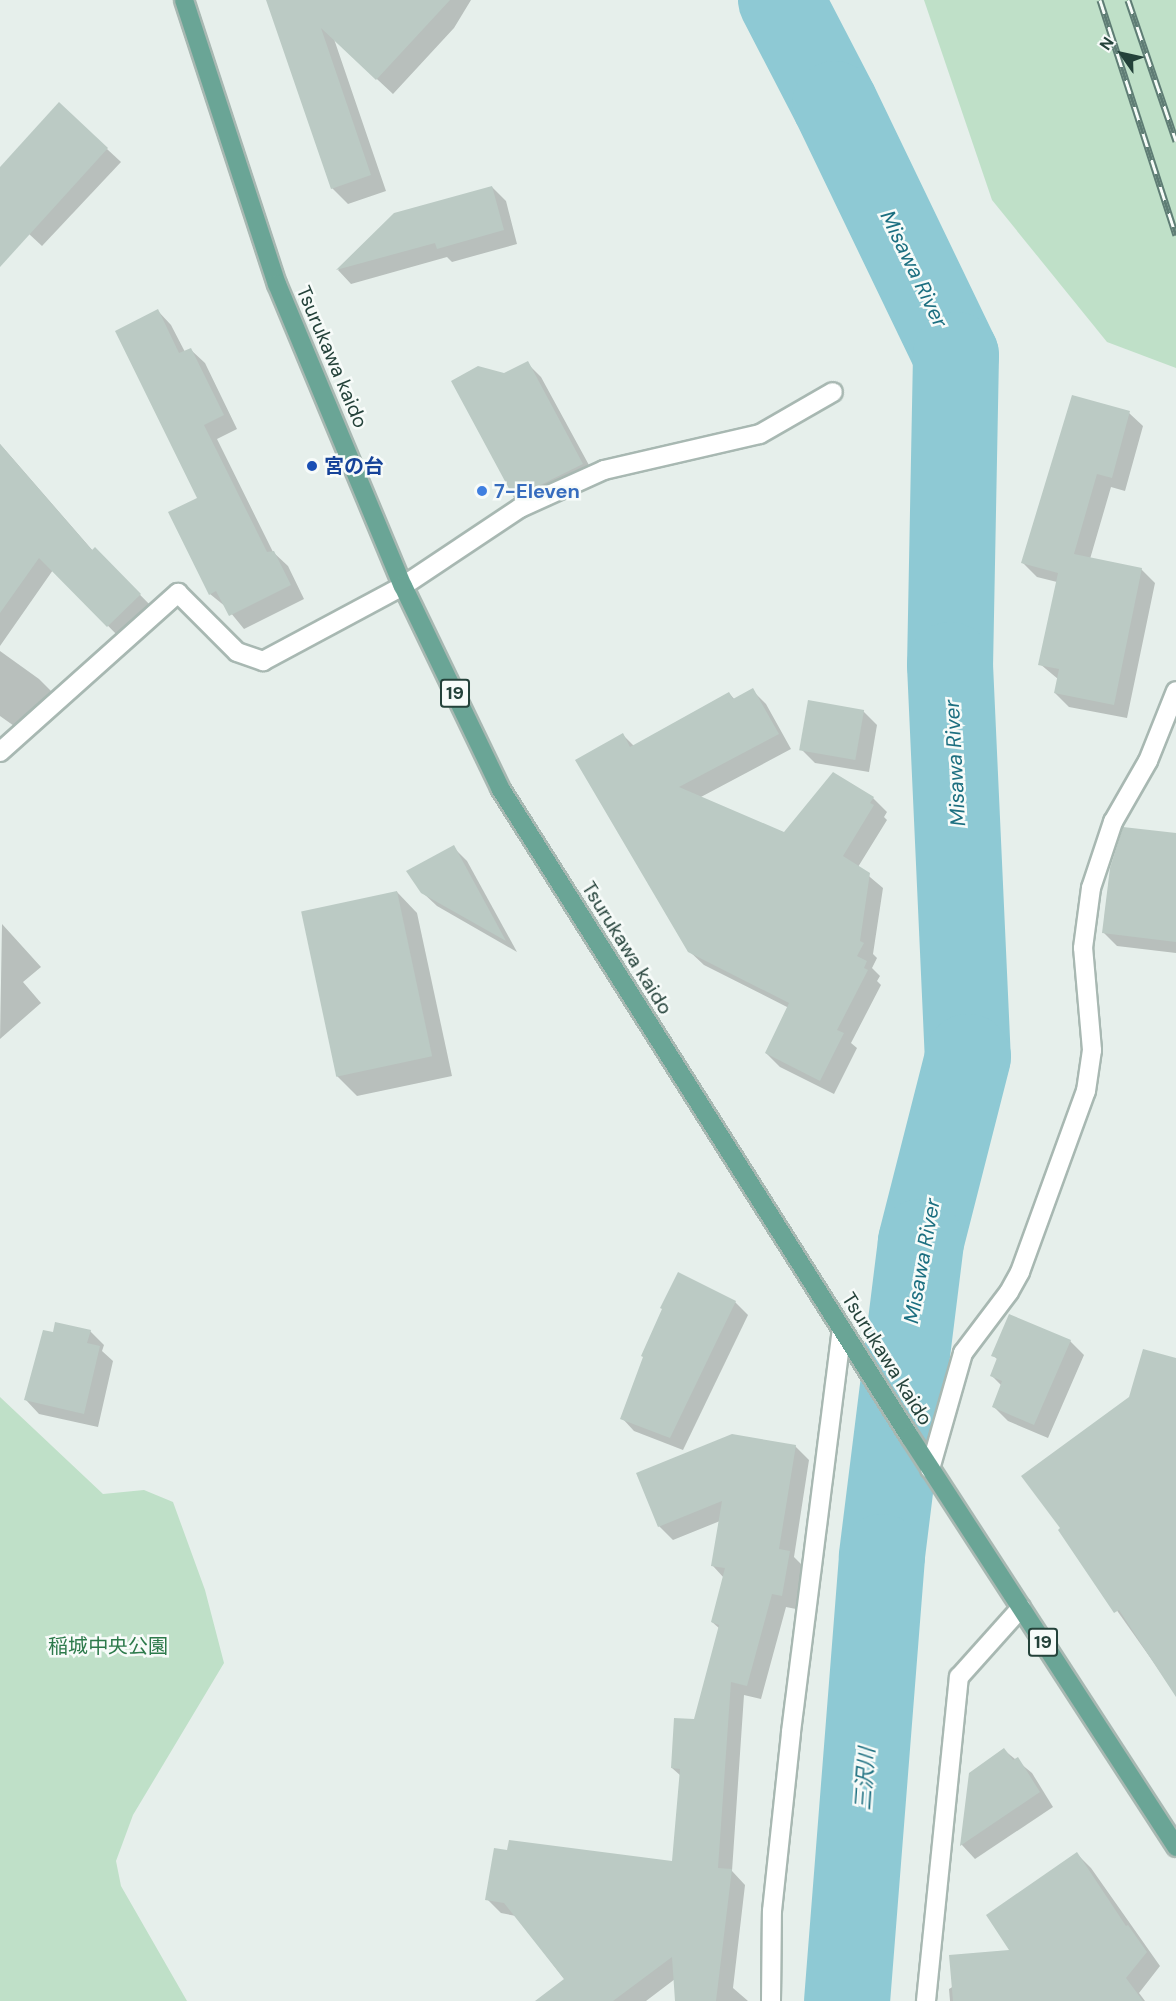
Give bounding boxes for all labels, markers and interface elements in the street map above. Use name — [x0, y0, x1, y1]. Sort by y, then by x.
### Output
north arrow — [1092, 24, 1152, 84]
text: N — [1095, 33, 1119, 54]
water label: Misawa River — [875, 207, 953, 331]
street label: Tsurukawa kaido — [291, 282, 373, 432]
place label: 宮の台 — [324, 454, 384, 478]
marker: 宮の台 — [305, 459, 319, 473]
place label: 7-Eleven — [494, 479, 580, 503]
marker: 7-Eleven — [475, 484, 489, 498]
road number: 19 — [440, 678, 470, 708]
water label: Misawa River — [939, 699, 971, 827]
street label: Tsurukawa kaido — [577, 877, 677, 1019]
water label: Misawa River — [899, 1196, 945, 1326]
street label: Tsurukawa kaido — [837, 1288, 937, 1430]
road number: 19 — [1028, 1627, 1058, 1657]
park label: 稲城中央公園 — [48, 1634, 168, 1658]
water label: 三沢川 — [850, 1747, 880, 1811]

